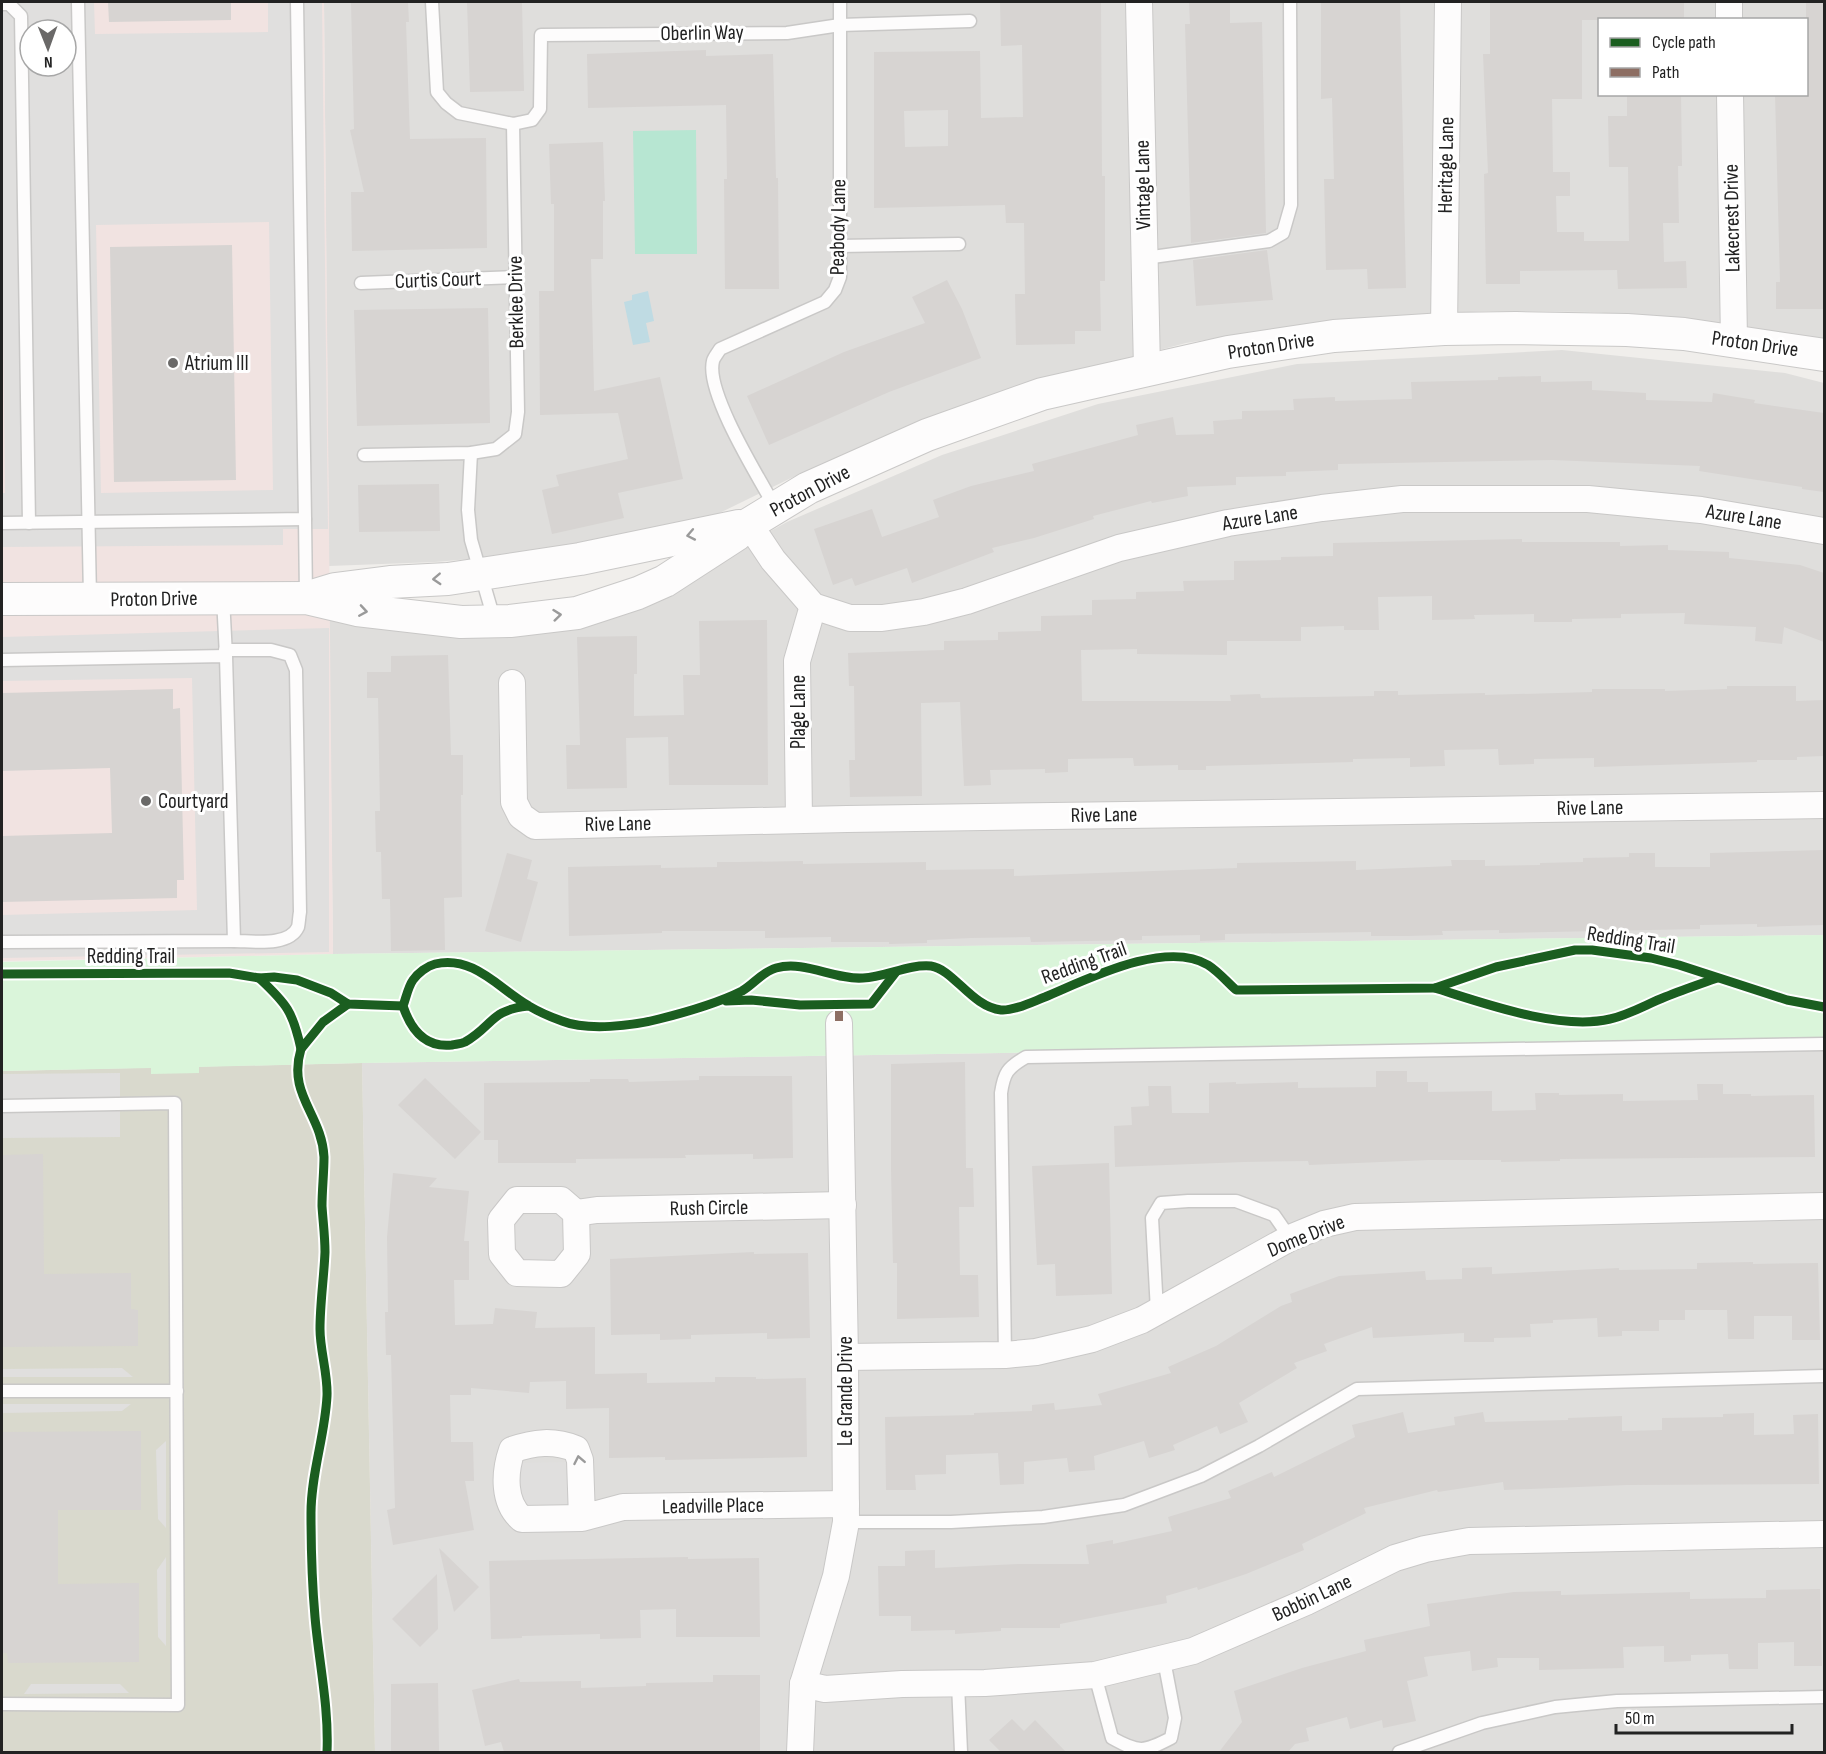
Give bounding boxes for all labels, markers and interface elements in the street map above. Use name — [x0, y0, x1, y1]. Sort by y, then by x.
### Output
north arrow — [18, 18, 78, 78]
legend — [1598, 18, 1808, 96]
street label: Oberlin Way — [660, 20, 744, 46]
text: Cycle path — [1652, 32, 1716, 53]
text: N — [44, 52, 53, 71]
text: Path — [1652, 62, 1680, 83]
street label: Heritage Lane — [1433, 116, 1459, 214]
street label: Vintage Lane — [1130, 140, 1156, 230]
street label: Lakecrest Drive — [1719, 164, 1745, 272]
street label: Peabody Lane — [825, 179, 851, 275]
street label: Berklee Drive — [503, 255, 529, 349]
street label: Curtis Court — [394, 266, 482, 294]
street label: Proton Drive — [1710, 326, 1800, 362]
street label: Proton Drive — [1226, 327, 1316, 365]
place label: Atrium III — [184, 351, 249, 376]
marker: Atrium III — [166, 356, 180, 370]
street label: Proton Drive — [766, 459, 854, 523]
street label: Azure Lane — [1703, 499, 1784, 535]
street label: Azure Lane — [1219, 500, 1300, 536]
one-way arrow — [687, 528, 697, 541]
one-way arrow — [433, 573, 442, 586]
street label: Proton Drive — [110, 586, 198, 612]
one-way arrow — [358, 604, 368, 616]
one-way arrow — [552, 610, 561, 622]
street label: Plage Lane — [786, 675, 811, 749]
place label: Courtyard — [158, 789, 229, 814]
marker: Courtyard — [139, 794, 153, 808]
street label: Rive Lane — [1556, 795, 1624, 821]
street label: Rive Lane — [1070, 802, 1138, 828]
street label: Rive Lane — [584, 811, 652, 837]
street label: Redding Trail — [1585, 921, 1677, 959]
street label: Redding Trail — [1038, 936, 1130, 990]
street label: Redding Trail — [87, 944, 175, 969]
street label: Rush Circle — [669, 1195, 749, 1221]
street label: Dome Drive — [1264, 1209, 1348, 1263]
street label: Le Grande Drive — [833, 1336, 858, 1446]
one-way arrow — [573, 1455, 586, 1465]
street label: Leadville Place — [662, 1493, 764, 1519]
street label: Bobbin Lane — [1268, 1569, 1356, 1627]
scale bar — [1616, 1697, 1792, 1735]
text: 50 m — [1625, 1708, 1655, 1729]

